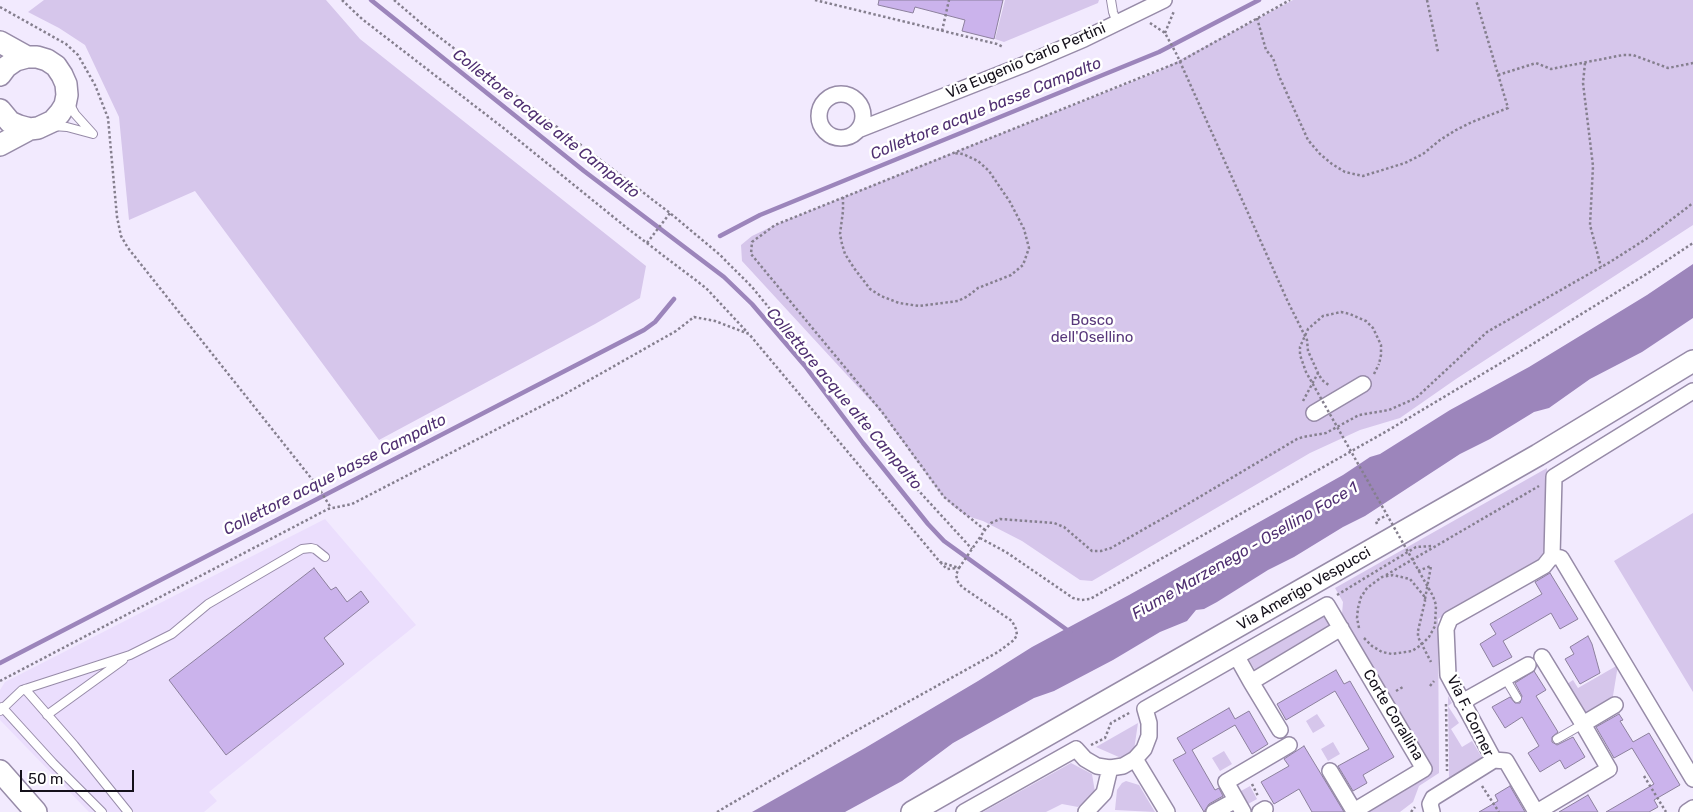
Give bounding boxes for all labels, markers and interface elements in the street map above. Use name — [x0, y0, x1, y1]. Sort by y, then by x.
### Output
street label: Via Eugenio Carlo Pertini — [944, 19, 1108, 103]
water label: Collettore acque alte Campalto — [449, 45, 643, 203]
water label: Collettore acque basse Campalto — [868, 54, 1104, 164]
water label: Collettore acque alte Campalto — [762, 304, 926, 494]
park label: Bosco dell'Osellino — [1051, 312, 1133, 347]
water label: Collettore acque basse Campalto — [220, 410, 450, 540]
water label: Fiume Marzenego - Osellino Foce 1 — [1129, 478, 1361, 624]
street label: Via Amerigo Vespucci — [1234, 543, 1374, 635]
street label: Corte Corallina — [1359, 666, 1427, 764]
street label: Via F. Corner — [1443, 672, 1497, 760]
scale bar — [22, 760, 136, 792]
text: 50 m — [28, 770, 63, 788]

